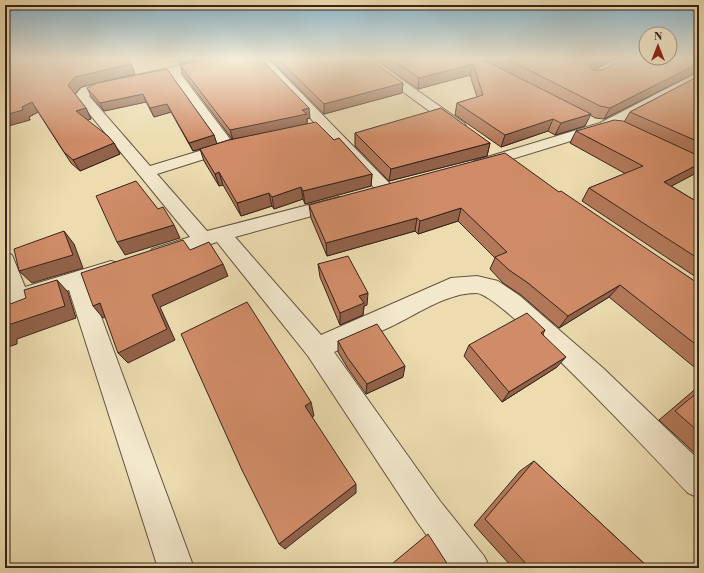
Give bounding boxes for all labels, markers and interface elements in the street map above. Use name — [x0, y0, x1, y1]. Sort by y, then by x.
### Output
north arrow — [638, 26, 678, 66]
text: N — [654, 30, 663, 44]

